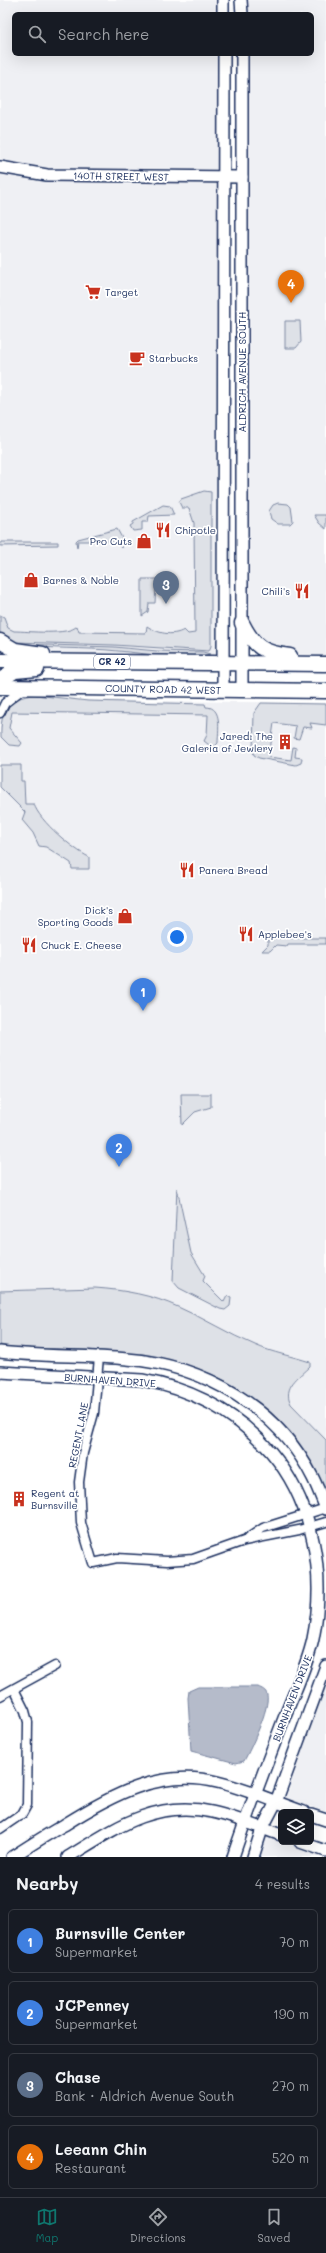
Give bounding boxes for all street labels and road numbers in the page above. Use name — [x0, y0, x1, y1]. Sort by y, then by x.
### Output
street label: 140TH STREET WEST — [73, 168, 170, 184]
street label: ALDRICH AVENUE SOUTH — [235, 312, 249, 432]
road number: CR 42 — [94, 655, 130, 669]
street label: COUNTY ROAD 42 WEST — [105, 681, 222, 697]
street label: BURNHAVEN DRIVE — [64, 1370, 157, 1390]
street label: REGENT LANE — [65, 1401, 91, 1469]
street label: BURNHAVEN DRIVE — [269, 1652, 315, 1743]

